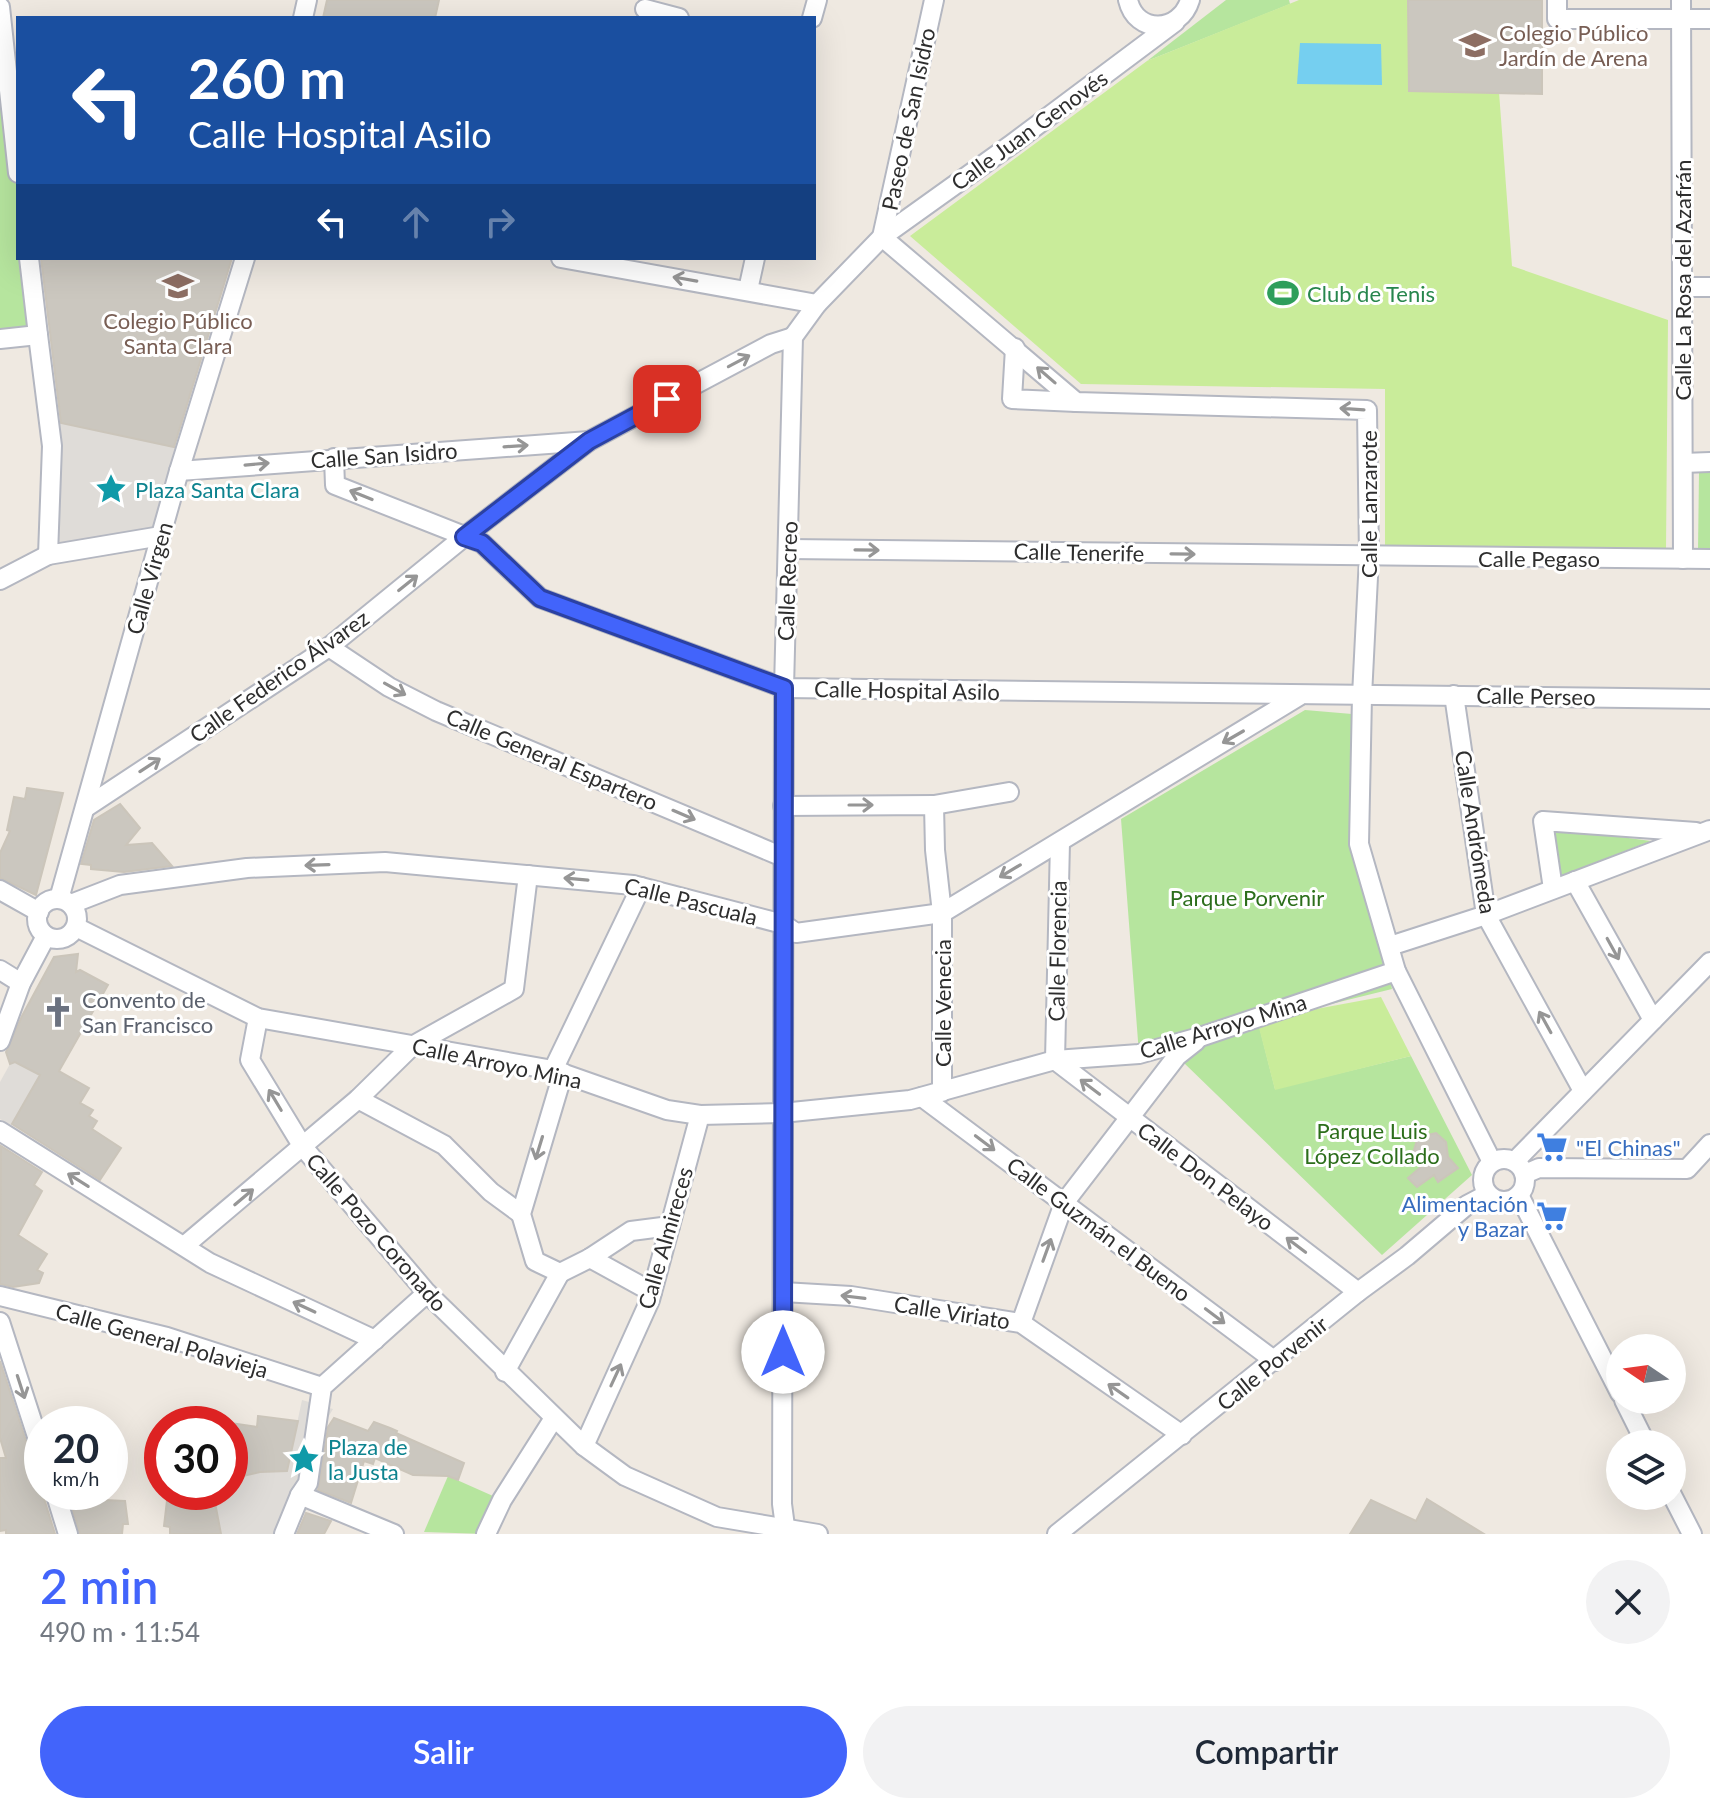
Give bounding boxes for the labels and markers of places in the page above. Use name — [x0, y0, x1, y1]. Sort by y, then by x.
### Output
place label: Colegio Público Jardín de Arena — [1499, 19, 1649, 71]
school or university icon: Colegio Público Jardín de Arena — [1458, 28, 1492, 62]
school or university icon: Colegio Público Santa Clara — [161, 269, 195, 303]
sports icon: Club de Tenis — [1266, 276, 1300, 310]
place label: Club de Tenis — [1307, 280, 1435, 307]
place label: Colegio Público Santa Clara — [103, 307, 253, 359]
pin — [633, 365, 701, 433]
place icon: Plaza Santa Clara — [94, 472, 128, 506]
place label: Plaza Santa Clara — [135, 476, 300, 503]
place label: Convento de San Francisco — [82, 986, 213, 1038]
church icon: Convento de San Francisco — [41, 995, 75, 1029]
supermarket icon: "El Chinas" — [1535, 1130, 1569, 1164]
place label: "El Chinas" — [1576, 1134, 1681, 1161]
place label: Alimentación y Bazar — [1401, 1190, 1528, 1242]
supermarket icon: Alimentación y Bazar — [1535, 1199, 1569, 1233]
place label: Plaza de la Justa — [328, 1433, 408, 1485]
place icon: Plaza de la Justa — [287, 1442, 321, 1476]

